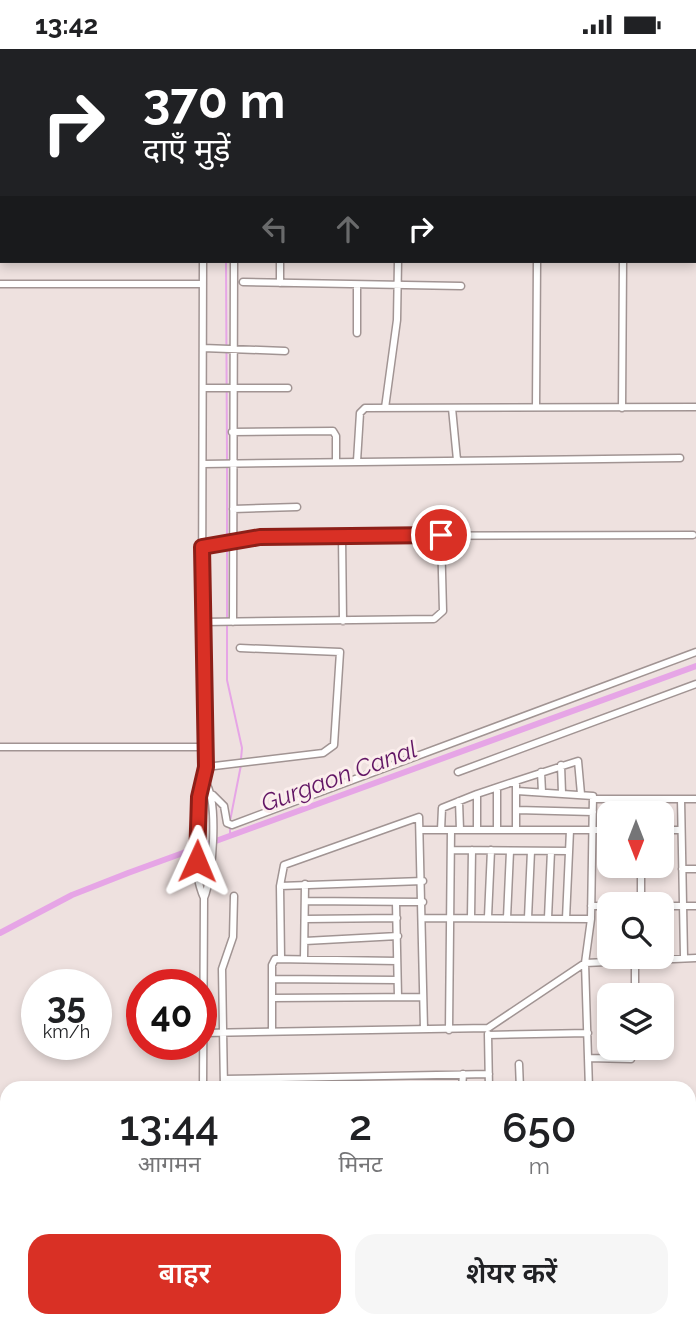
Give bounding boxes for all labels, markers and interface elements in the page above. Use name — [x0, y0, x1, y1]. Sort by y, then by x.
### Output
text: 13:42 — [35, 10, 98, 40]
text: 370 m — [143, 72, 285, 129]
icon: right — [28, 77, 119, 168]
text: दाएँ मुड़ें — [143, 131, 230, 168]
icon: left — [256, 210, 294, 248]
icon: ahead — [329, 210, 367, 248]
icon: right — [402, 210, 440, 248]
pin — [411, 505, 471, 565]
icon: arrive — [422, 516, 460, 554]
water label: Gurgaon Canal — [257, 734, 421, 818]
north arrow — [597, 801, 674, 879]
map controls — [597, 801, 674, 1060]
position arrow — [160, 824, 234, 898]
button: search — [597, 892, 674, 969]
speed limit sign: 40 — [126, 969, 217, 1060]
button: layers — [597, 983, 674, 1060]
text: 35 — [47, 985, 86, 1026]
text: km/h — [43, 1021, 90, 1042]
text: 13:44 — [119, 1101, 219, 1150]
text: 2 — [349, 1101, 372, 1150]
text: 650 — [502, 1103, 577, 1152]
text: आगमन — [138, 1150, 201, 1177]
text: मिनट — [339, 1150, 383, 1177]
text: m — [529, 1152, 550, 1179]
button: बाहर — [28, 1234, 341, 1314]
button: शेयर करें — [355, 1234, 668, 1314]

